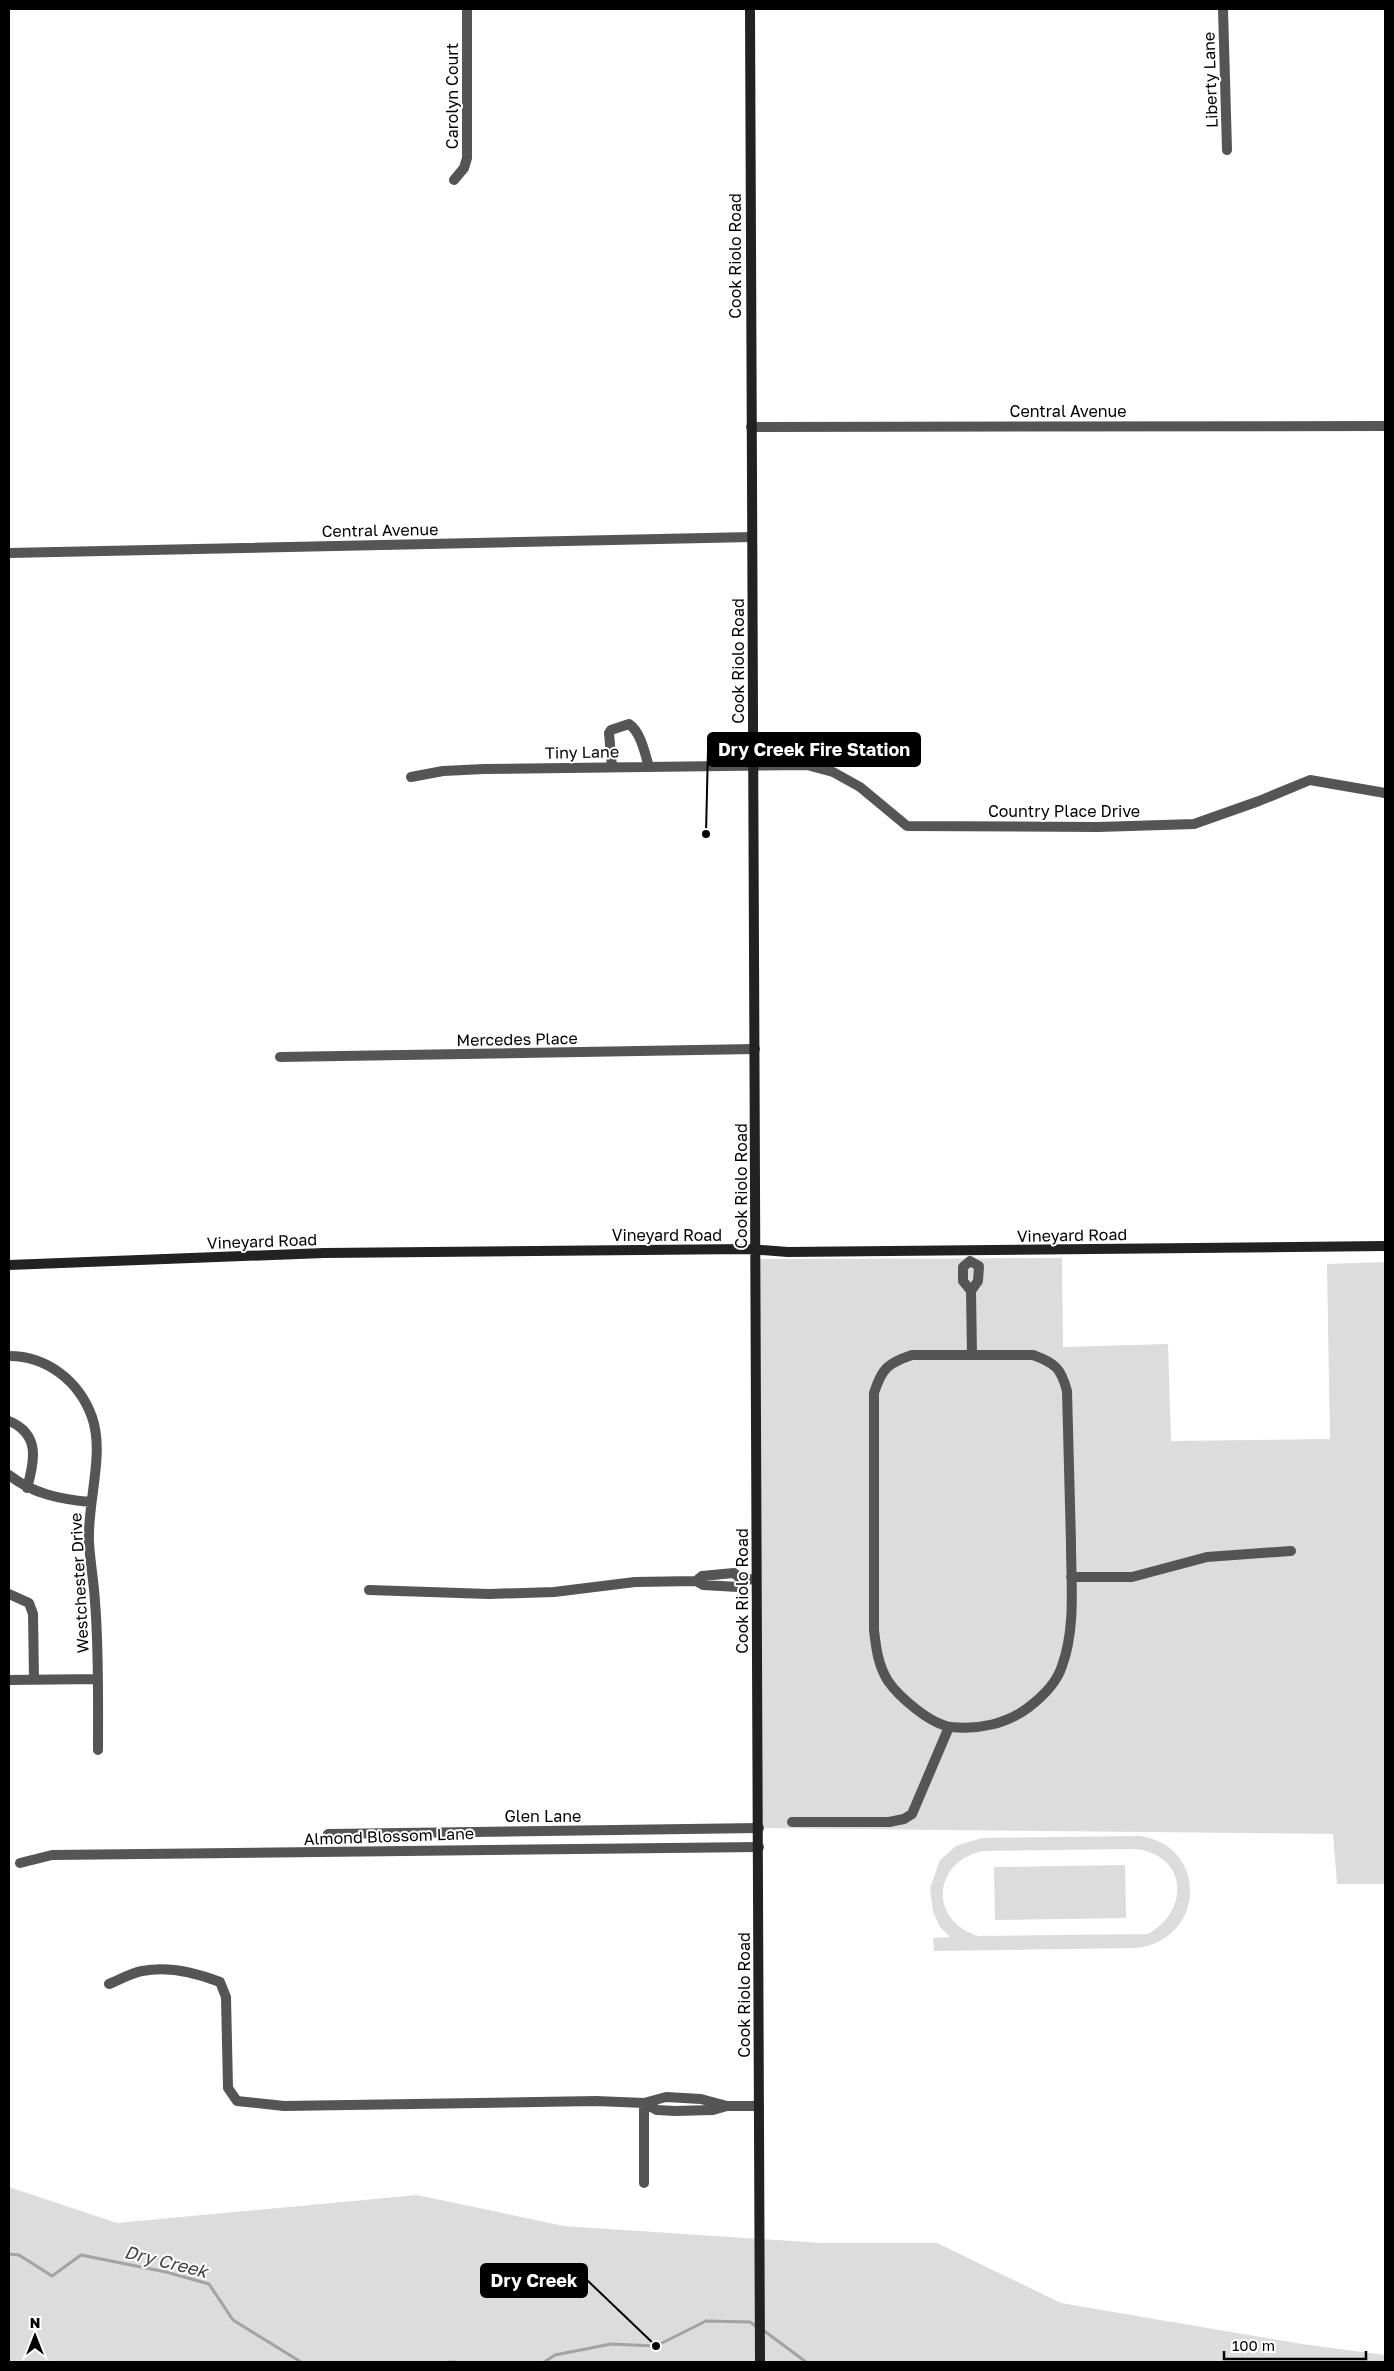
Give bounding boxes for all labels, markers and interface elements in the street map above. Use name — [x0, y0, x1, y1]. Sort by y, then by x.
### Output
street label: Liberty Lane — [1198, 32, 1222, 128]
street label: Carolyn Court — [442, 43, 462, 149]
street label: Cook Riolo Road — [725, 193, 745, 319]
street label: Central Avenue — [1010, 401, 1126, 421]
street label: Central Avenue — [321, 519, 439, 541]
street label: Cook Riolo Road — [728, 598, 748, 724]
callout: Dry Creek Fire Station — [708, 733, 920, 766]
text: Dry Creek Fire Station — [718, 738, 910, 760]
street label: Tiny Lane — [545, 741, 619, 763]
street label: Country Place Drive — [988, 801, 1140, 821]
street label: Mercedes Place — [456, 1028, 578, 1050]
street label: Cook Riolo Road — [731, 1123, 751, 1249]
street label: Vineyard Road — [1017, 1224, 1127, 1246]
street label: Vineyard Road — [612, 1225, 722, 1245]
street label: Vineyard Road — [206, 1229, 318, 1253]
street label: Westchester Drive — [65, 1512, 93, 1654]
street label: Cook Riolo Road — [732, 1528, 752, 1654]
street label: Glen Lane — [505, 1806, 581, 1826]
street label: Almond Blossom Lane — [303, 1823, 475, 1849]
street label: Cook Riolo Road — [734, 1932, 754, 2058]
water label: Dry Creek — [122, 2240, 212, 2282]
callout: Dry Creek — [481, 2264, 587, 2297]
text: Dry Creek — [491, 2269, 578, 2291]
north arrow — [10, 2311, 60, 2361]
text: N — [30, 2314, 40, 2331]
scale bar — [1224, 2328, 1366, 2360]
text: 100 m — [1232, 2336, 1275, 2354]

